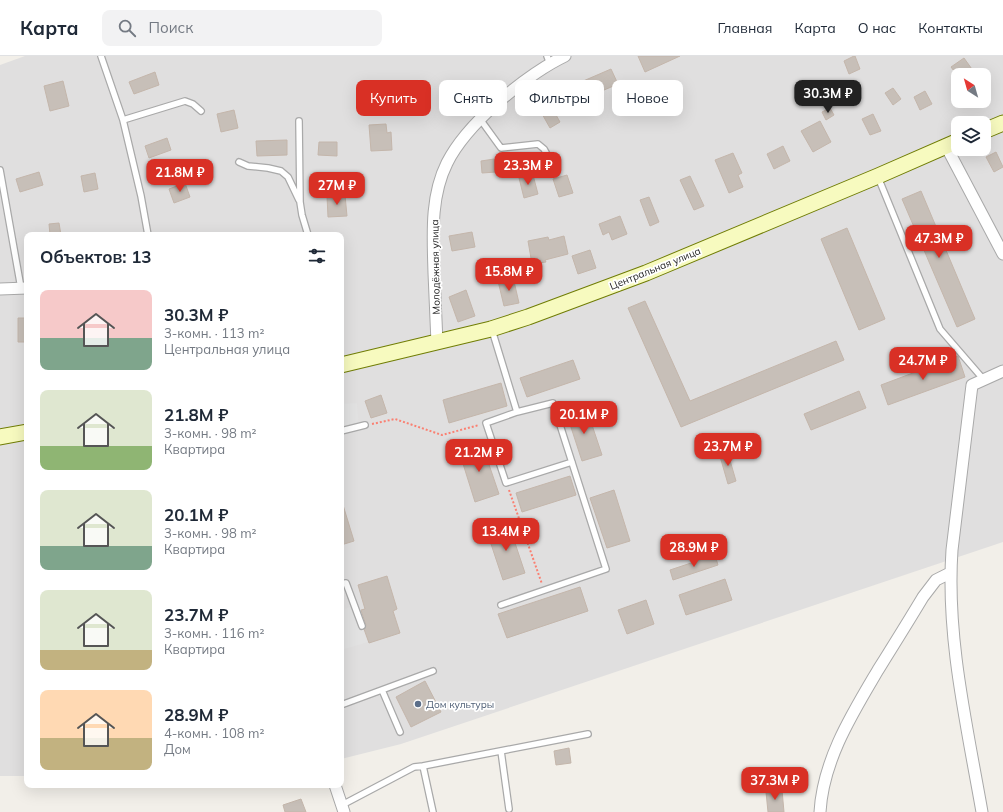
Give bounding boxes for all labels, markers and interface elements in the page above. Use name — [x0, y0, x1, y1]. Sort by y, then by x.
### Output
search box — [102, 10, 382, 46]
text: Карта — [20, 16, 78, 40]
icon: search — [116, 17, 138, 39]
text: Поиск — [148, 18, 193, 37]
text: Главная — [718, 19, 773, 37]
text: Карта — [795, 19, 836, 37]
text: О нас — [858, 19, 896, 37]
text: Контакты — [918, 19, 983, 37]
north arrow — [951, 68, 991, 108]
map controls — [951, 68, 991, 156]
chip: Купить — [356, 80, 431, 116]
chip: Снять — [439, 80, 507, 116]
chip: Фильтры — [515, 80, 604, 116]
chip: Новое — [612, 80, 683, 116]
pin: 30.3M ₽ — [791, 80, 865, 114]
text: 30.3M ₽ — [803, 85, 853, 101]
button: layers — [951, 116, 991, 156]
pin: 23.3M ₽ — [491, 152, 565, 186]
text: 23.3M ₽ — [503, 157, 553, 173]
pin: 21.8M ₽ — [143, 159, 217, 193]
text: 21.8M ₽ — [155, 164, 205, 180]
pin: 27M ₽ — [309, 172, 365, 206]
text: 27M ₽ — [318, 177, 356, 193]
street label: Молодёжная улица — [428, 219, 443, 315]
pin: 47.3M ₽ — [902, 225, 976, 259]
text: 47.3M ₽ — [914, 230, 964, 246]
street label: Центральная улица — [608, 244, 703, 293]
icon: filters — [306, 245, 328, 267]
text: Объектов: 13 — [40, 246, 152, 267]
pin: 15.8M ₽ — [472, 258, 546, 292]
text: 15.8M ₽ — [484, 263, 534, 279]
text: 30.3M ₽ — [164, 304, 228, 325]
icon: home — [72, 306, 120, 354]
text: 3-комн. · 113 m² — [164, 325, 264, 341]
text: Центральная улица — [164, 341, 290, 357]
pin: 24.7M ₽ — [886, 347, 960, 381]
text: 24.7M ₽ — [898, 352, 948, 368]
pin: 20.1M ₽ — [547, 401, 621, 435]
text: 21.8M ₽ — [164, 404, 228, 425]
icon: home — [72, 406, 120, 454]
text: 20.1M ₽ — [559, 406, 609, 422]
text: 3-комн. · 98 m² — [164, 425, 257, 441]
pin: 23.7M ₽ — [691, 433, 765, 467]
text: 23.7M ₽ — [703, 438, 753, 454]
pin: 21.2M ₽ — [442, 439, 516, 473]
text: Квартира — [164, 441, 225, 457]
text: 21.2M ₽ — [454, 444, 504, 460]
text: 20.1M ₽ — [164, 504, 228, 525]
icon: home — [72, 506, 120, 554]
pin: 13.4M ₽ — [469, 518, 543, 552]
text: 13.4M ₽ — [481, 523, 531, 539]
text: 3-комн. · 98 m² — [164, 525, 257, 541]
pin: 28.9M ₽ — [657, 534, 731, 568]
text: 28.9M ₽ — [669, 539, 719, 555]
text: Квартира — [164, 541, 225, 557]
text: 23.7M ₽ — [164, 604, 228, 625]
icon: home — [72, 606, 120, 654]
text: 3-комн. · 116 m² — [164, 625, 264, 641]
text: Квартира — [164, 641, 225, 657]
place label: Дом культуры — [426, 698, 494, 711]
marker: Дом культуры — [413, 699, 423, 709]
text: 28.9M ₽ — [164, 704, 228, 725]
icon: home — [72, 706, 120, 754]
text: 4-комн. · 108 m² — [164, 725, 264, 741]
text: Дом — [164, 741, 191, 757]
pin: 37.3M ₽ — [738, 767, 812, 801]
text: 37.3M ₽ — [750, 772, 800, 788]

